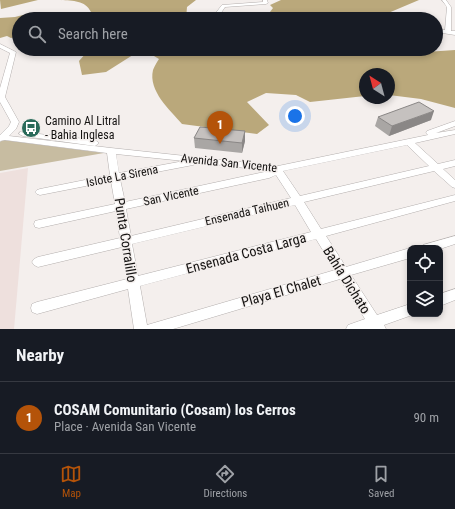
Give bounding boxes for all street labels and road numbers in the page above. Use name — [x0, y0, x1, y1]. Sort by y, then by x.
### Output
street label: Avenida San Vicente — [180, 151, 278, 175]
street label: Islote La Sirena — [85, 162, 159, 190]
street label: San Vicente — [142, 183, 200, 209]
street label: Ensenada Taihuen — [204, 195, 291, 228]
street label: Punta Corralillo — [111, 197, 141, 283]
street label: Ensenada Costa Larga — [184, 229, 308, 277]
street label: Bahía Dichato — [320, 243, 374, 317]
street label: Playa El Chalet — [239, 272, 323, 310]

